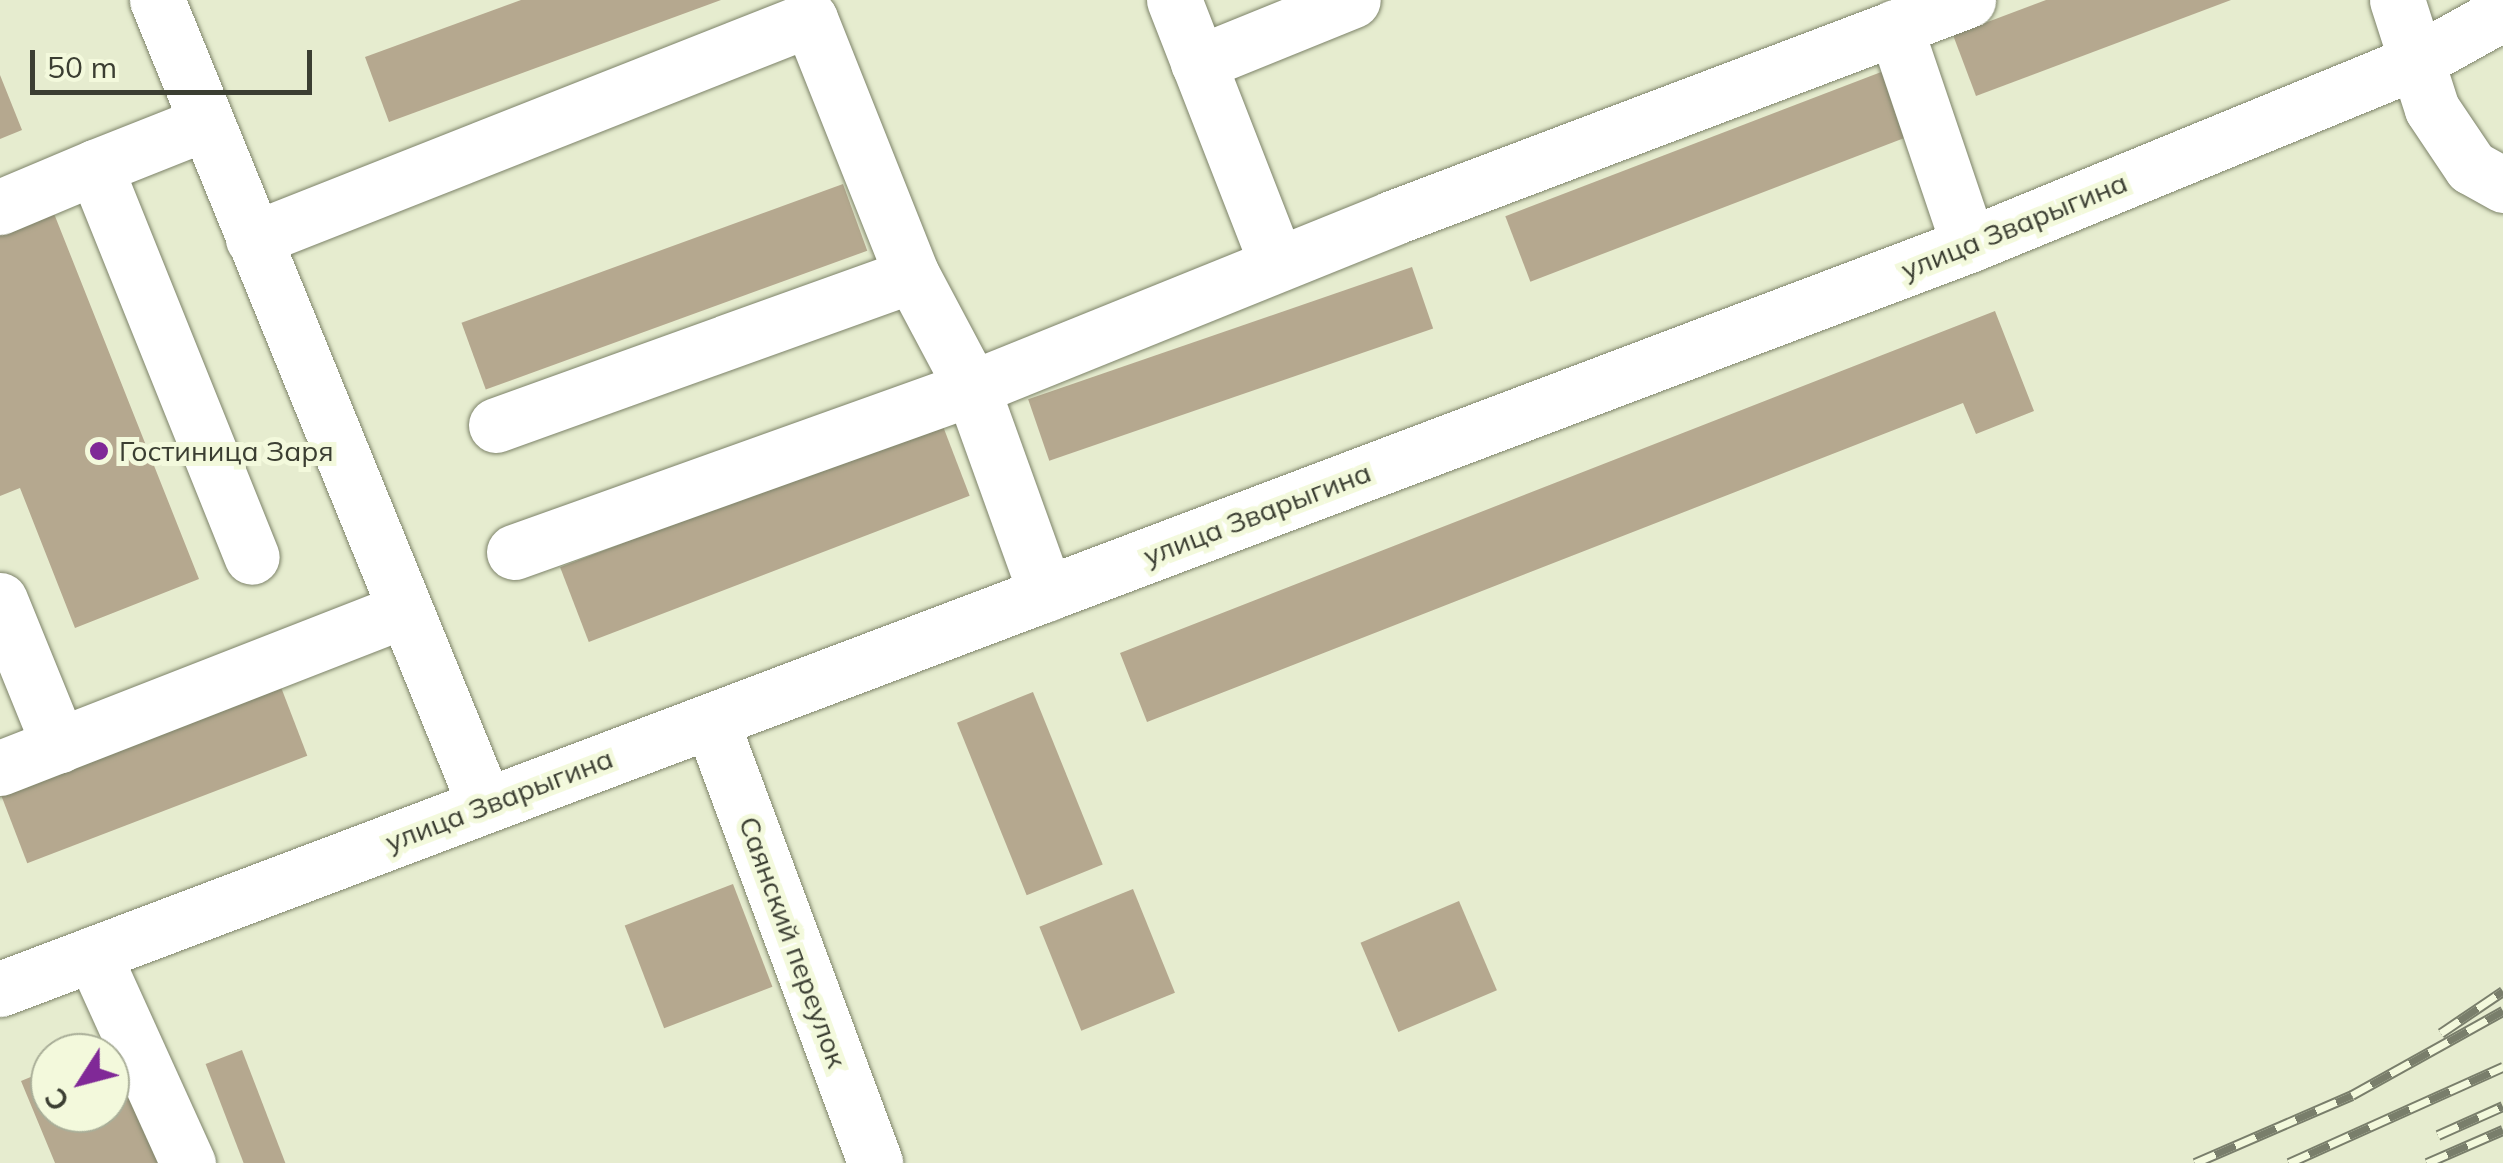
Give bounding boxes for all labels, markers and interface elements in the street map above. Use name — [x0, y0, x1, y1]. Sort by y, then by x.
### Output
scale bar — [35, 30, 318, 92]
text: 50 m — [47, 48, 117, 86]
street label: улица Зварыгина — [1896, 165, 2132, 287]
place label: Гостиница Заря — [119, 434, 334, 468]
marker: Гостиница Заря — [88, 440, 110, 462]
street label: улица Зварыгина — [1139, 455, 1375, 573]
street label: улица Зварыгина — [381, 741, 617, 859]
street label: Саянский переулок — [732, 812, 854, 1072]
north arrow — [30, 1033, 130, 1133]
text: С — [37, 1082, 77, 1118]

